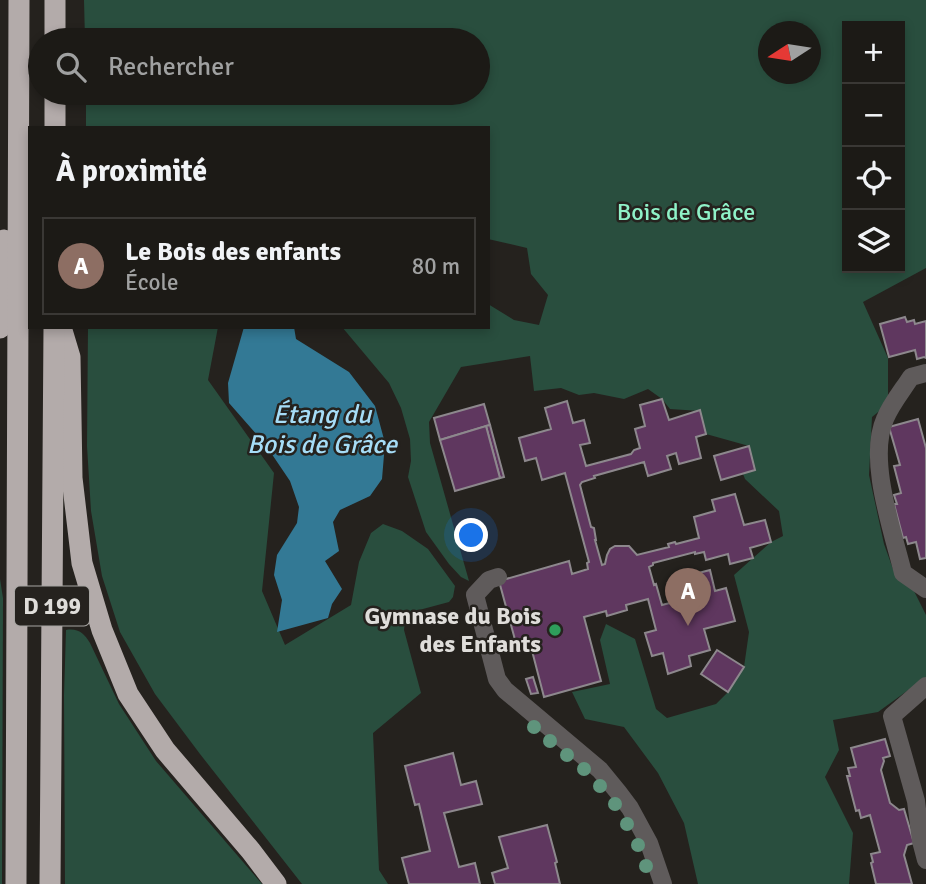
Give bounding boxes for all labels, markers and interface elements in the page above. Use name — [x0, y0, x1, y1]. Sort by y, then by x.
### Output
north arrow — [758, 21, 821, 84]
map controls — [842, 21, 905, 273]
button: + — [842, 21, 905, 84]
search box — [28, 28, 490, 105]
icon: search — [52, 48, 90, 86]
text: Rechercher — [108, 51, 234, 83]
button: − — [842, 84, 905, 147]
button: locate — [842, 147, 905, 210]
text: À proximité — [56, 153, 207, 190]
park label: Bois de Grâce — [617, 197, 755, 227]
button: layers — [842, 210, 905, 273]
text: Le Bois des enfants — [125, 236, 341, 268]
text: A — [74, 252, 88, 281]
text: 80 m — [412, 252, 460, 281]
text: École — [125, 268, 178, 297]
water label: Étang du Bois de Grâce — [247, 399, 399, 461]
your location — [454, 518, 488, 552]
pin: A — [665, 568, 711, 626]
road number: D 199 — [15, 586, 89, 626]
place label: Gymnase du Bois des Enfants — [364, 601, 541, 659]
marker: Gymnase du Bois des Enfants — [547, 622, 563, 638]

